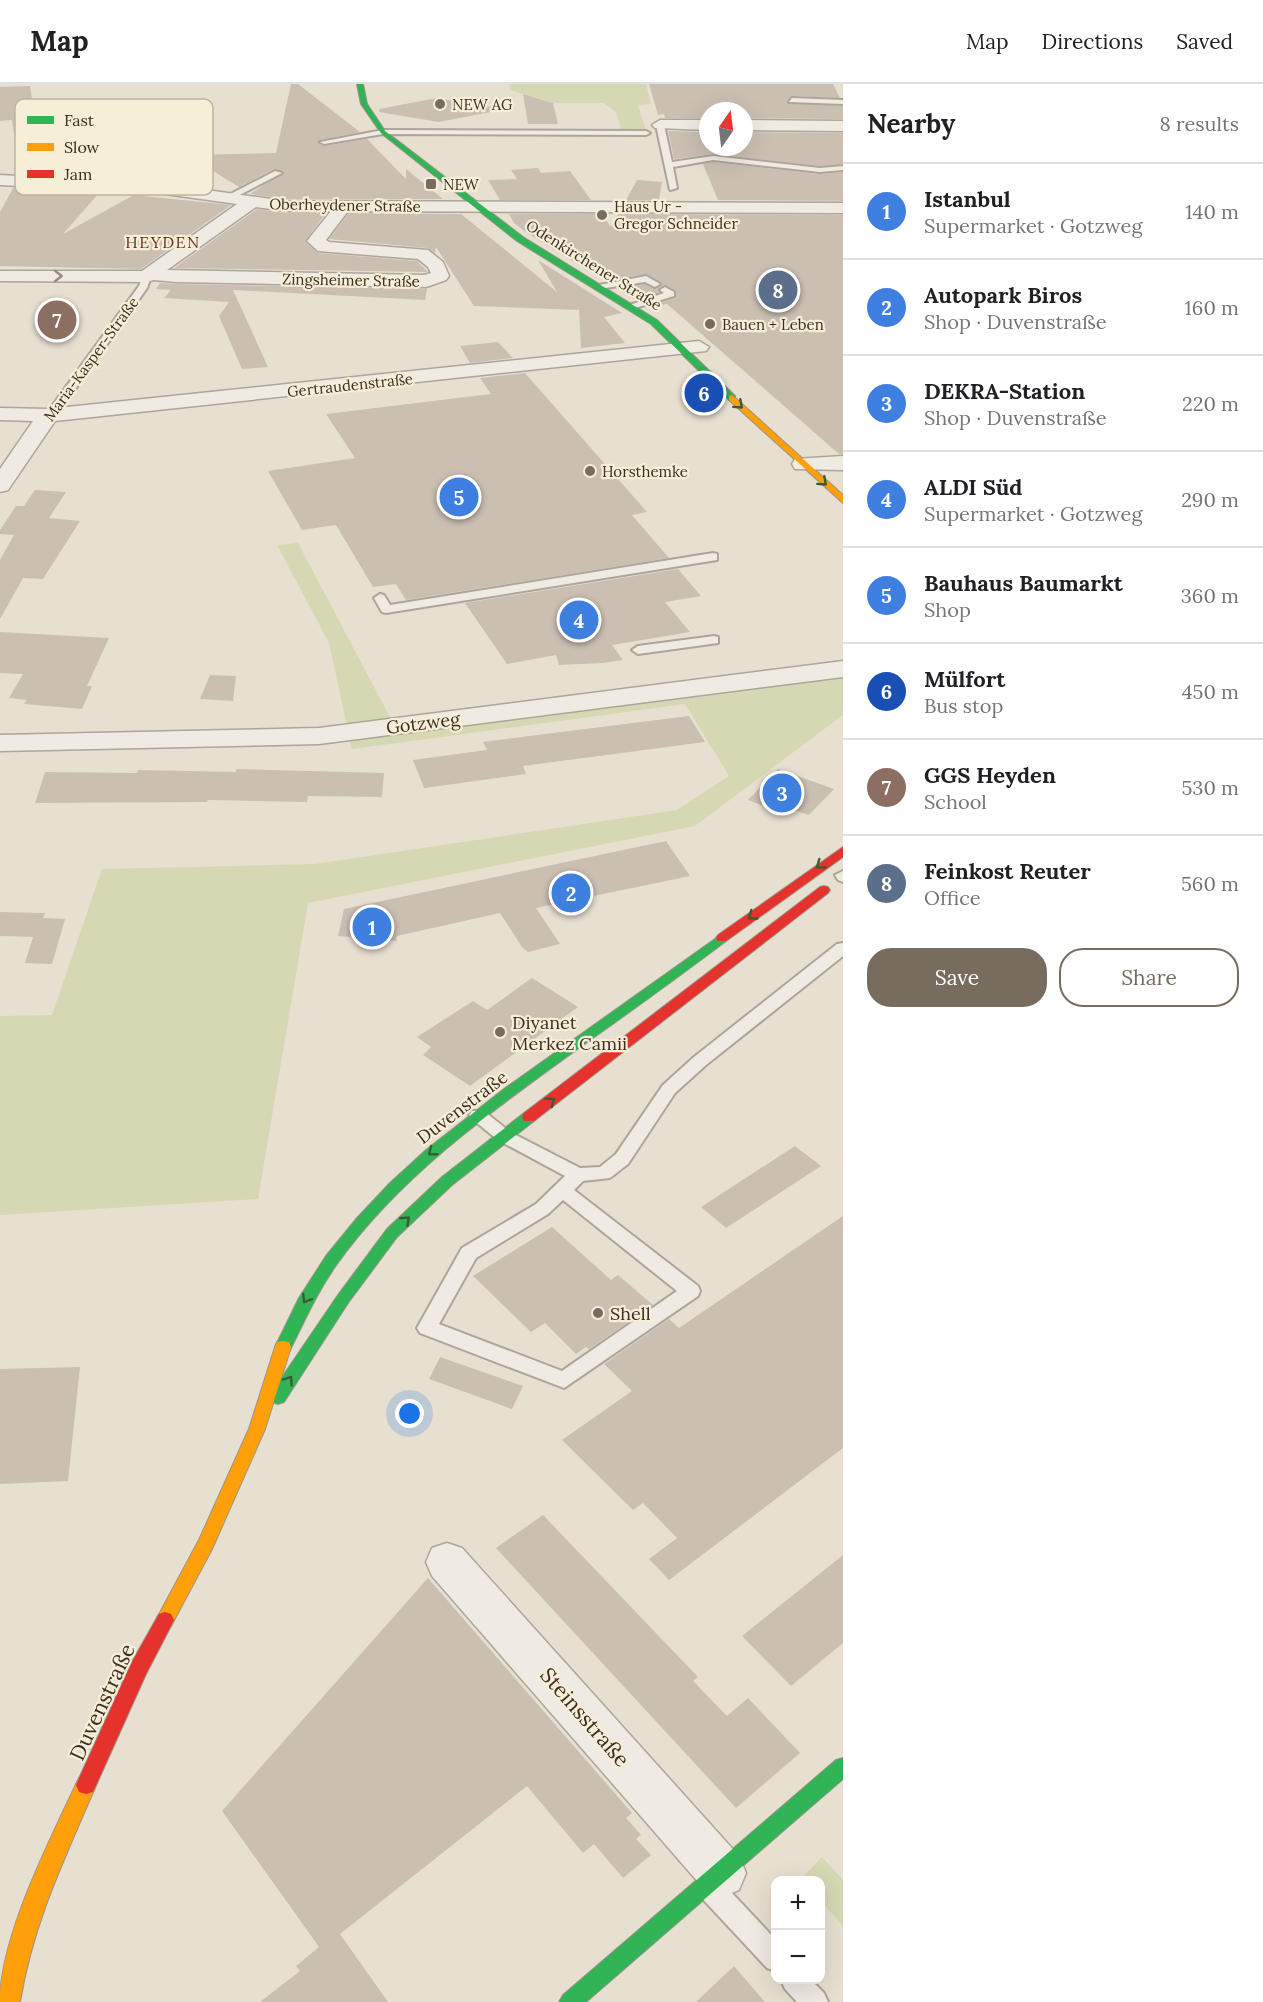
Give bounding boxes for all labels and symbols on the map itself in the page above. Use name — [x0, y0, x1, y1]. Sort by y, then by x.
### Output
place label: NEW AG — [452, 95, 513, 114]
marker: NEW AG — [433, 97, 447, 111]
legend — [15, 99, 213, 195]
north arrow — [699, 102, 753, 156]
text: Fast — [64, 110, 95, 130]
text: Slow — [64, 137, 100, 157]
text: Jam — [63, 164, 92, 184]
place label: NEW — [443, 175, 480, 194]
marker: NEW — [424, 177, 438, 191]
street label: Oberheydener Straße — [269, 194, 421, 216]
place label: Haus Ur - Gregor Schneider — [614, 197, 738, 233]
marker: Haus Ur - Gregor Schneider — [595, 208, 609, 222]
street label: Odenkirchener Straße — [523, 216, 665, 314]
district label: HEYDEN — [125, 232, 201, 252]
pin: 8 — [758, 268, 798, 312]
street label: Zingsheimer Straße — [282, 269, 420, 291]
one-way arrow — [54, 270, 63, 282]
street label: Maria-Kasper-Straße — [39, 293, 143, 425]
pin: 7 — [38, 298, 76, 342]
place label: Bauen + Leben — [722, 315, 824, 334]
marker: Bauen + Leben — [703, 317, 717, 331]
street label: Gertraudenstraße — [286, 369, 414, 401]
pin: 6 — [684, 370, 724, 416]
one-way arrow — [732, 398, 743, 409]
place label: Horsthemke — [602, 462, 688, 481]
marker: Horsthemke — [583, 464, 597, 478]
pin: 5 — [440, 474, 478, 520]
one-way arrow — [816, 475, 827, 486]
pin: 4 — [560, 598, 598, 642]
street label: Gotzweg — [385, 707, 462, 739]
pin: 3 — [762, 770, 802, 816]
one-way arrow — [816, 858, 827, 869]
pin: 2 — [552, 870, 590, 916]
pin: 1 — [352, 904, 392, 950]
one-way arrow — [747, 909, 758, 920]
place label: Diyanet Merkez Camii — [512, 1011, 627, 1055]
marker: Diyanet Merkez Camii — [493, 1025, 507, 1039]
street label: Duvenstraße — [412, 1065, 512, 1149]
one-way arrow — [544, 1097, 555, 1108]
one-way arrow — [428, 1144, 439, 1155]
one-way arrow — [399, 1216, 409, 1227]
one-way arrow — [301, 1293, 313, 1303]
place label: Shell — [610, 1302, 651, 1325]
marker: Shell — [591, 1306, 605, 1320]
one-way arrow — [282, 1376, 293, 1387]
your location — [395, 1399, 424, 1428]
street label: Duvenstraße — [63, 1639, 141, 1765]
street label: Steinsstraße — [534, 1662, 636, 1772]

